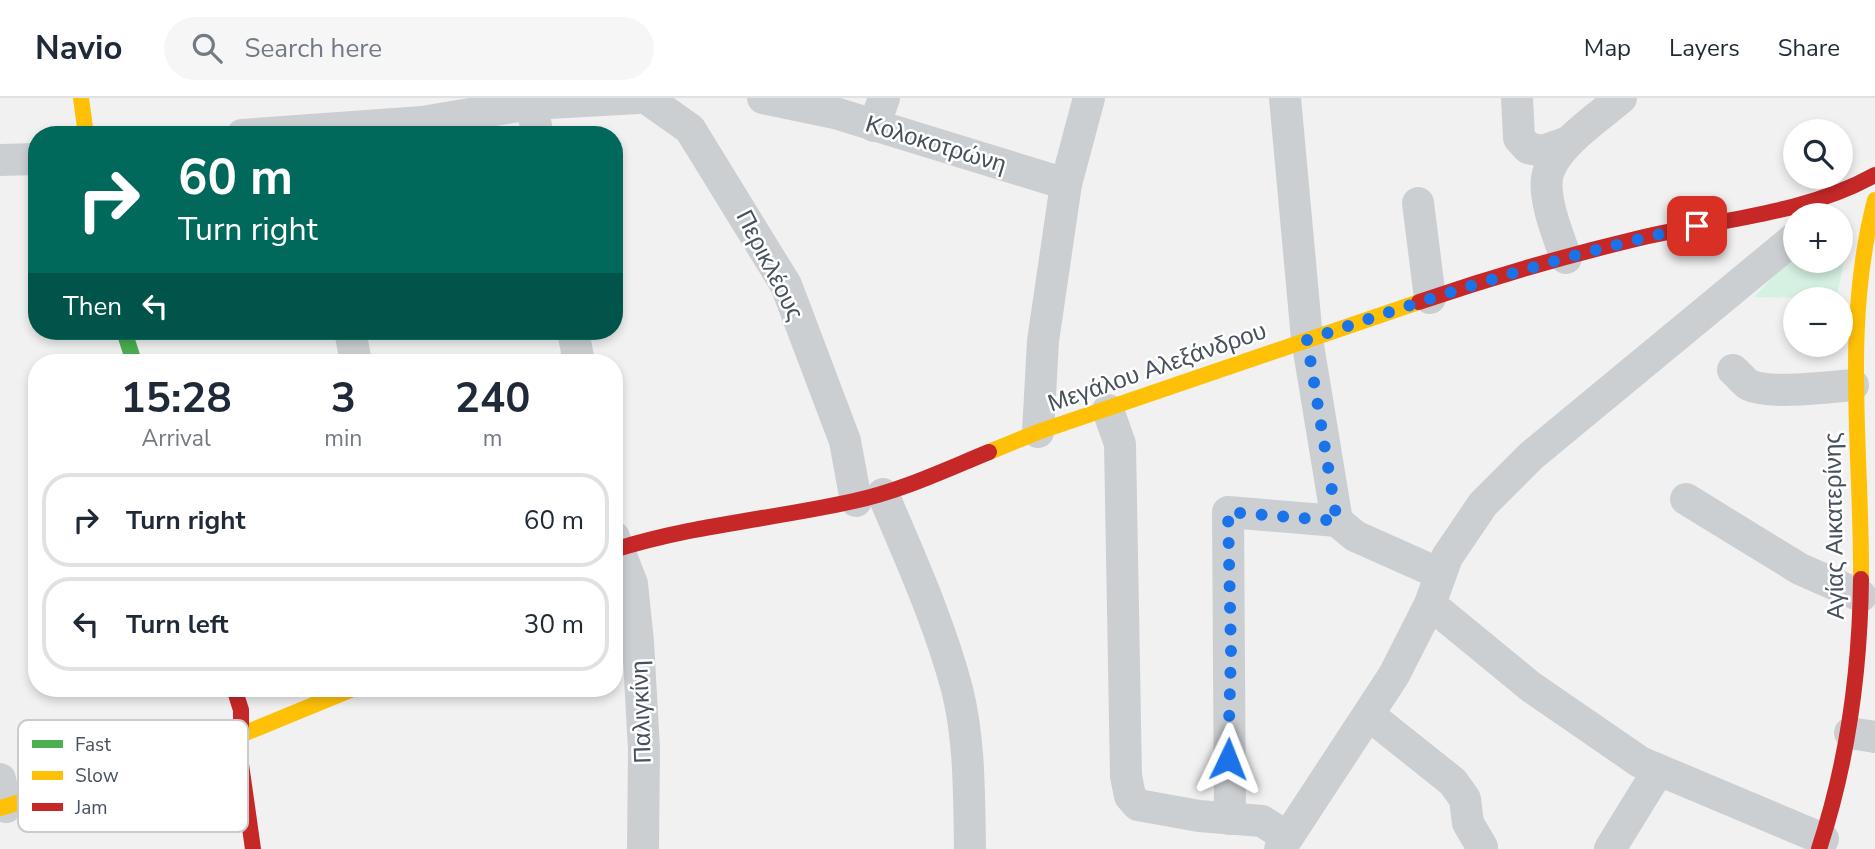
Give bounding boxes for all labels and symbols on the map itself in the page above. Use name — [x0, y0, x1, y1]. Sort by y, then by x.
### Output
street label: Κολοκοτρώνη — [862, 107, 1010, 181]
pin — [1667, 196, 1727, 256]
street label: Περικλέους — [729, 204, 811, 326]
street label: Μεγάλου Αλεξάνδρου — [1044, 315, 1270, 419]
street label: Αγίας Αικατερίνης — [1816, 432, 1852, 620]
street label: Παλιγκίνη — [623, 660, 659, 764]
legend — [18, 720, 248, 832]
position arrow — [1191, 722, 1265, 796]
text: Fast — [75, 732, 111, 758]
text: Slow — [75, 763, 119, 789]
text: Jam — [74, 795, 108, 821]

